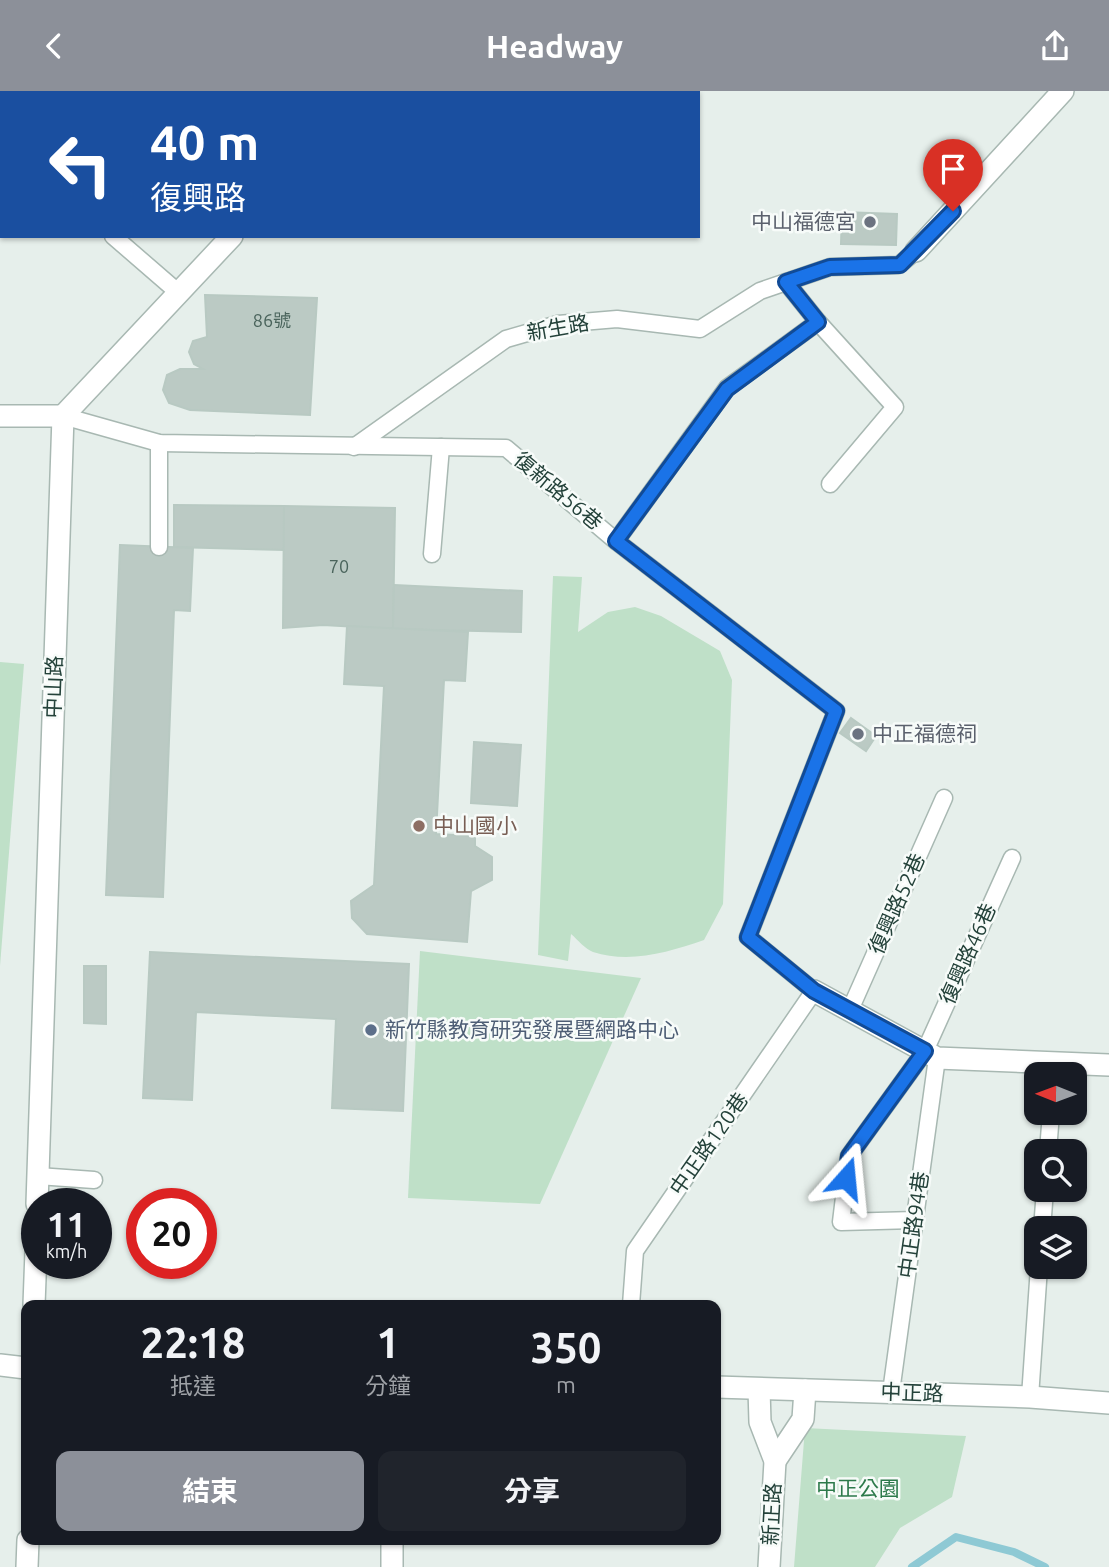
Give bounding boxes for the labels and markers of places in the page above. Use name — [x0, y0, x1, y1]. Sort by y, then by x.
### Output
pin — [923, 139, 983, 211]
place label: 中山福德宮 — [751, 209, 856, 233]
marker: 中山福德宮 — [862, 214, 878, 230]
place label: 中正福德祠 — [872, 721, 977, 745]
marker: 中正福德祠 — [850, 726, 866, 742]
place label: 中山國小 — [433, 813, 517, 837]
marker: 中山國小 — [411, 818, 427, 834]
place label: 新竹縣教育研究發展暨網路中心 — [385, 1017, 679, 1041]
marker: 新竹縣教育研究發展暨網路中心 — [363, 1022, 379, 1038]

